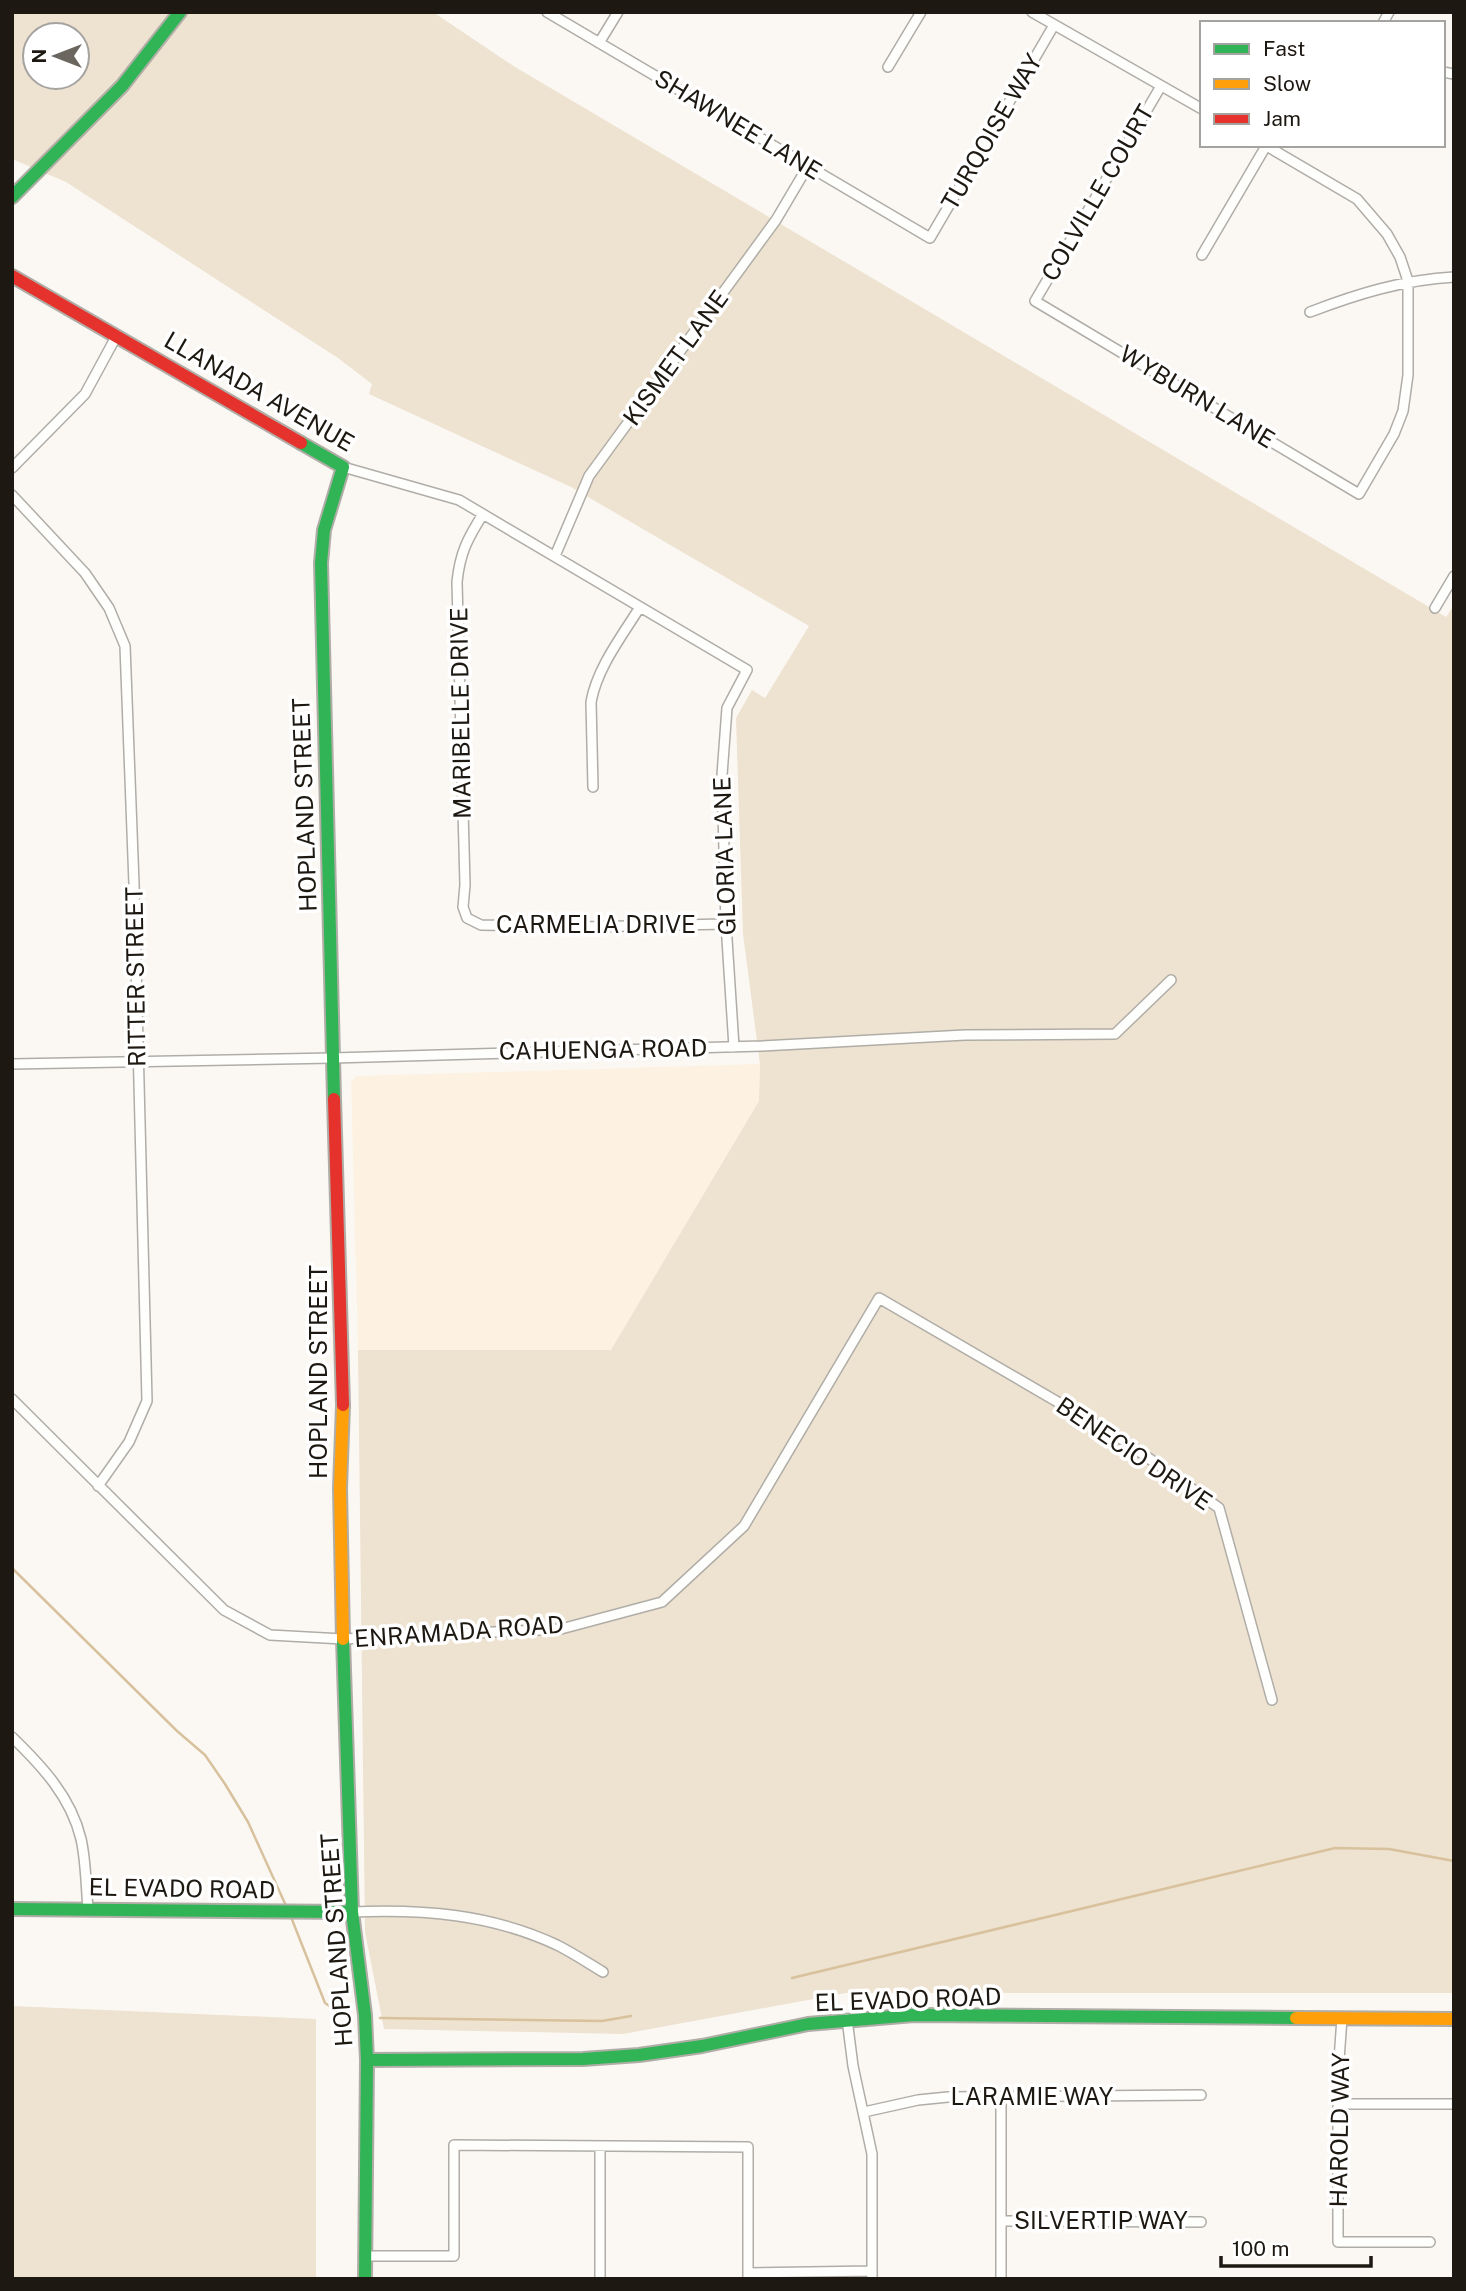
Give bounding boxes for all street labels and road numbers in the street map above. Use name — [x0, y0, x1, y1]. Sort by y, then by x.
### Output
street label: TURQOISE WAY — [935, 48, 1047, 214]
street label: SHAWNEE LANE — [650, 63, 827, 185]
street label: COLVILLE COURT — [1035, 99, 1159, 286]
street label: KISMET LANE — [617, 284, 734, 430]
street label: LLANADA AVENUE — [160, 325, 359, 457]
street label: WYBURN LANE — [1115, 339, 1280, 453]
street label: MARIBELLE DRIVE — [444, 607, 476, 819]
street label: HOPLAND STREET — [286, 698, 322, 912]
street label: GLORIA LANE — [707, 776, 741, 936]
street label: RITTER STREET — [119, 887, 151, 1067]
street label: CARMELIA DRIVE — [496, 910, 696, 938]
street label: CAHUENGA ROAD — [499, 1033, 707, 1065]
street label: HOPLAND STREET — [304, 1265, 332, 1479]
street label: BENECIO DRIVE — [1051, 1391, 1218, 1516]
street label: ENRAMADA ROAD — [353, 1610, 565, 1652]
street label: HOPLAND STREET — [315, 1832, 357, 2048]
street label: EL EVADO ROAD — [88, 1872, 276, 1904]
street label: EL EVADO ROAD — [814, 1982, 1002, 2016]
street label: HAROLD WAY — [1324, 2052, 1354, 2208]
street label: LARAMIE WAY — [951, 2082, 1114, 2110]
street label: SILVERTIP WAY — [1014, 2206, 1188, 2234]

